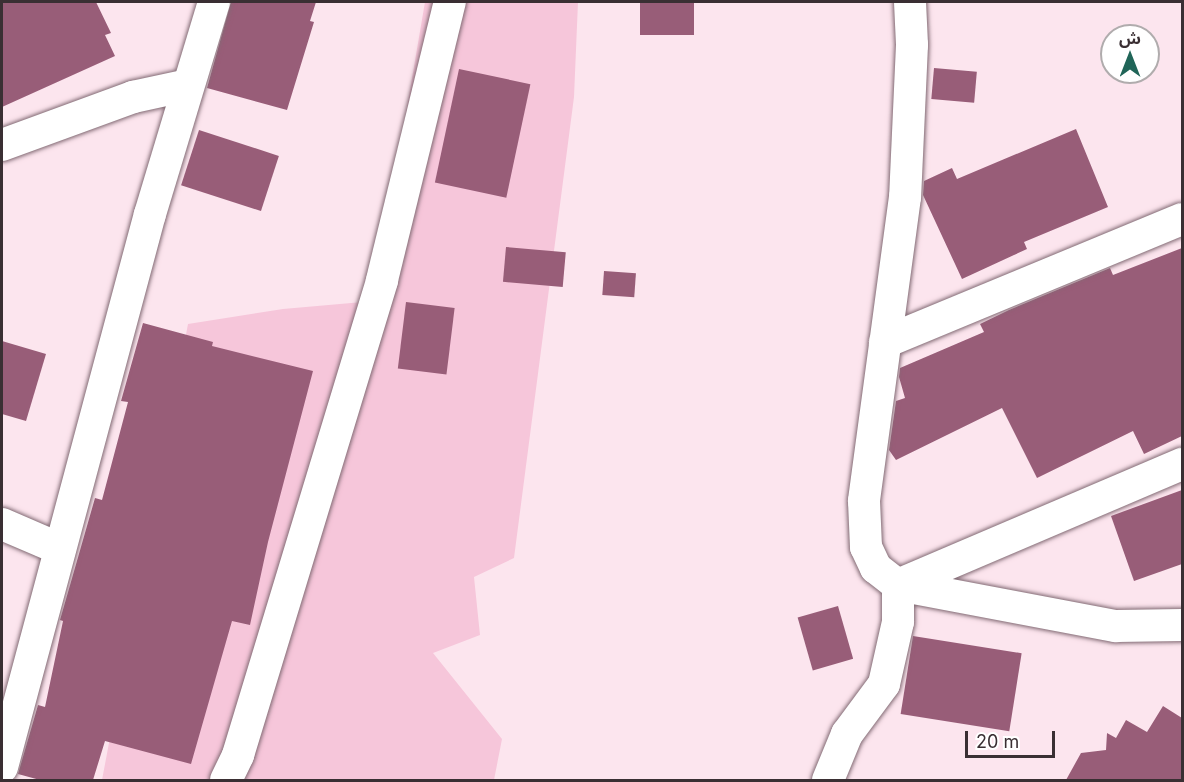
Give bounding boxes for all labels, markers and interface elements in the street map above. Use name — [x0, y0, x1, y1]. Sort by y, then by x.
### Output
north arrow — [1100, 24, 1160, 84]
text: ش — [1119, 28, 1141, 48]
scale bar — [968, 719, 1058, 757]
text: 20 m — [976, 731, 1019, 752]

